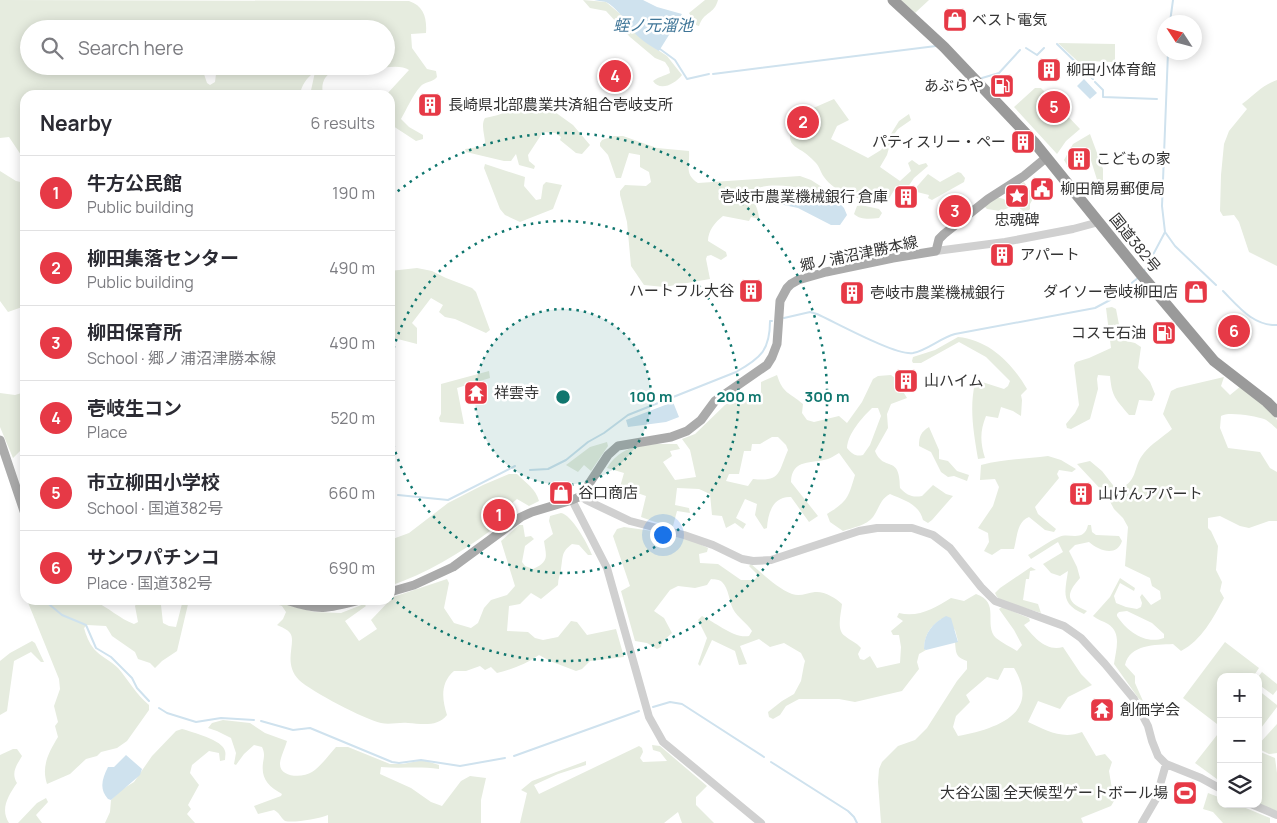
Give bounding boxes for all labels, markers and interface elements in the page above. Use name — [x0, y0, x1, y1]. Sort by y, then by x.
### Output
shop icon: ベスト電気 — [942, 7, 968, 33]
place label: ベスト電気 — [972, 9, 1047, 30]
water label: 蛭ノ元溜池 — [613, 14, 695, 36]
north arrow — [1157, 15, 1202, 60]
search box — [20, 20, 395, 75]
icon: search — [38, 34, 66, 62]
text: Search here — [78, 35, 184, 61]
pin: 4 — [599, 57, 631, 95]
building icon: 柳田小体育館 — [1036, 57, 1062, 83]
place label: 柳田小体育館 — [1066, 59, 1156, 80]
fuel station icon: あぶらや — [989, 73, 1015, 99]
place label: あぶらや — [924, 75, 984, 96]
pin: 5 — [1038, 88, 1070, 126]
building icon: 長崎県北部農業共済組合壱岐支所 — [417, 92, 443, 118]
place label: 長崎県北部農業共済組合壱岐支所 — [448, 94, 673, 115]
pin: 2 — [787, 103, 819, 141]
text: Nearby — [40, 109, 112, 137]
text: 6 results — [310, 112, 375, 134]
building icon: パティスリー・ペー — [1010, 129, 1036, 155]
place label: パティスリー・ペー — [872, 131, 1006, 152]
building icon: こどもの家 — [1066, 146, 1092, 172]
place label: こどもの家 — [1096, 148, 1171, 169]
text: 牛方公民館 — [87, 170, 182, 196]
public building icon: 柳田簡易郵便局 — [1029, 176, 1055, 202]
place label: 柳田簡易郵便局 — [1060, 178, 1165, 199]
text: 1 — [52, 182, 60, 204]
text: 190 m — [332, 182, 375, 204]
place icon: 忠魂碑 — [1004, 183, 1030, 209]
building icon: 壱岐市農業機械銀行 倉庫 — [893, 184, 919, 210]
place label: 壱岐市農業機械銀行 倉庫 — [720, 186, 888, 207]
pin: 3 — [939, 192, 971, 230]
text: Public building — [87, 196, 194, 218]
place label: 忠魂碑 — [994, 209, 1040, 230]
street label: 国道382号 — [1105, 209, 1166, 277]
street label: 郷ノ浦沼津勝本線 — [798, 231, 920, 276]
building icon: アパート — [989, 242, 1015, 268]
place label: アパート — [1020, 244, 1080, 265]
text: 柳田集落センター — [87, 245, 239, 271]
text: 2 — [51, 257, 61, 279]
text: 490 m — [329, 257, 375, 279]
text: Public building — [87, 271, 194, 293]
building icon: ハートフル大谷 — [738, 278, 764, 304]
shop icon: ダイソー壱岐柳田店 — [1183, 279, 1209, 305]
place label: ハートフル大谷 — [629, 280, 734, 301]
building icon: 壱岐市農業機械銀行 — [839, 280, 865, 306]
place label: ダイソー壱岐柳田店 — [1043, 281, 1178, 302]
place label: 壱岐市農業機械銀行 — [870, 282, 1005, 303]
pin: 6 — [1218, 312, 1250, 350]
text: 柳田保育所 — [87, 319, 182, 345]
fuel station icon: コスモ石油 — [1151, 320, 1177, 346]
place label: コスモ石油 — [1071, 322, 1146, 343]
text: 3 — [51, 332, 61, 354]
text: 490 m — [329, 332, 375, 354]
text: School · 郷ノ浦沼津勝本線 — [87, 347, 276, 369]
building icon: 山ハイム — [893, 368, 919, 394]
place label: 山ハイム — [924, 370, 983, 391]
temple icon: 祥雲寺 — [463, 380, 489, 406]
place label: 祥雲寺 — [494, 382, 539, 403]
text: 100 m — [630, 386, 672, 407]
text: 200 m — [716, 386, 762, 407]
text: 300 m — [805, 386, 849, 407]
centre of rings — [554, 388, 572, 406]
text: 壱岐生コン — [87, 395, 182, 421]
text: 4 — [51, 407, 61, 429]
text: 520 m — [331, 407, 375, 429]
text: Place — [87, 421, 127, 443]
text: 市立柳田小学校 — [87, 469, 220, 495]
shop icon: 谷口商店 — [548, 480, 574, 506]
building icon: 山けんアパート — [1068, 481, 1094, 507]
text: 5 — [51, 482, 61, 504]
text: 660 m — [329, 482, 375, 504]
place label: 谷口商店 — [578, 482, 638, 503]
place label: 山けんアパート — [1098, 483, 1203, 504]
pin: 1 — [483, 496, 515, 534]
text: School · 国道382号 — [87, 497, 223, 519]
your location — [650, 522, 676, 548]
text: サンワパチンコ — [87, 544, 220, 570]
text: 6 — [51, 557, 61, 579]
text: 690 m — [329, 557, 375, 579]
text: Place · 国道382号 — [87, 572, 213, 594]
map controls — [1217, 673, 1262, 808]
button: + — [1217, 673, 1262, 718]
temple icon: 創価学会 — [1089, 697, 1115, 723]
place label: 創価学会 — [1120, 699, 1180, 720]
button: − — [1217, 718, 1262, 763]
button: layers — [1217, 763, 1262, 808]
sports icon: 大谷公園 全天候型ゲートボール場 — [1172, 780, 1198, 806]
place label: 大谷公園 全天候型ゲートボール場 — [940, 782, 1168, 803]

